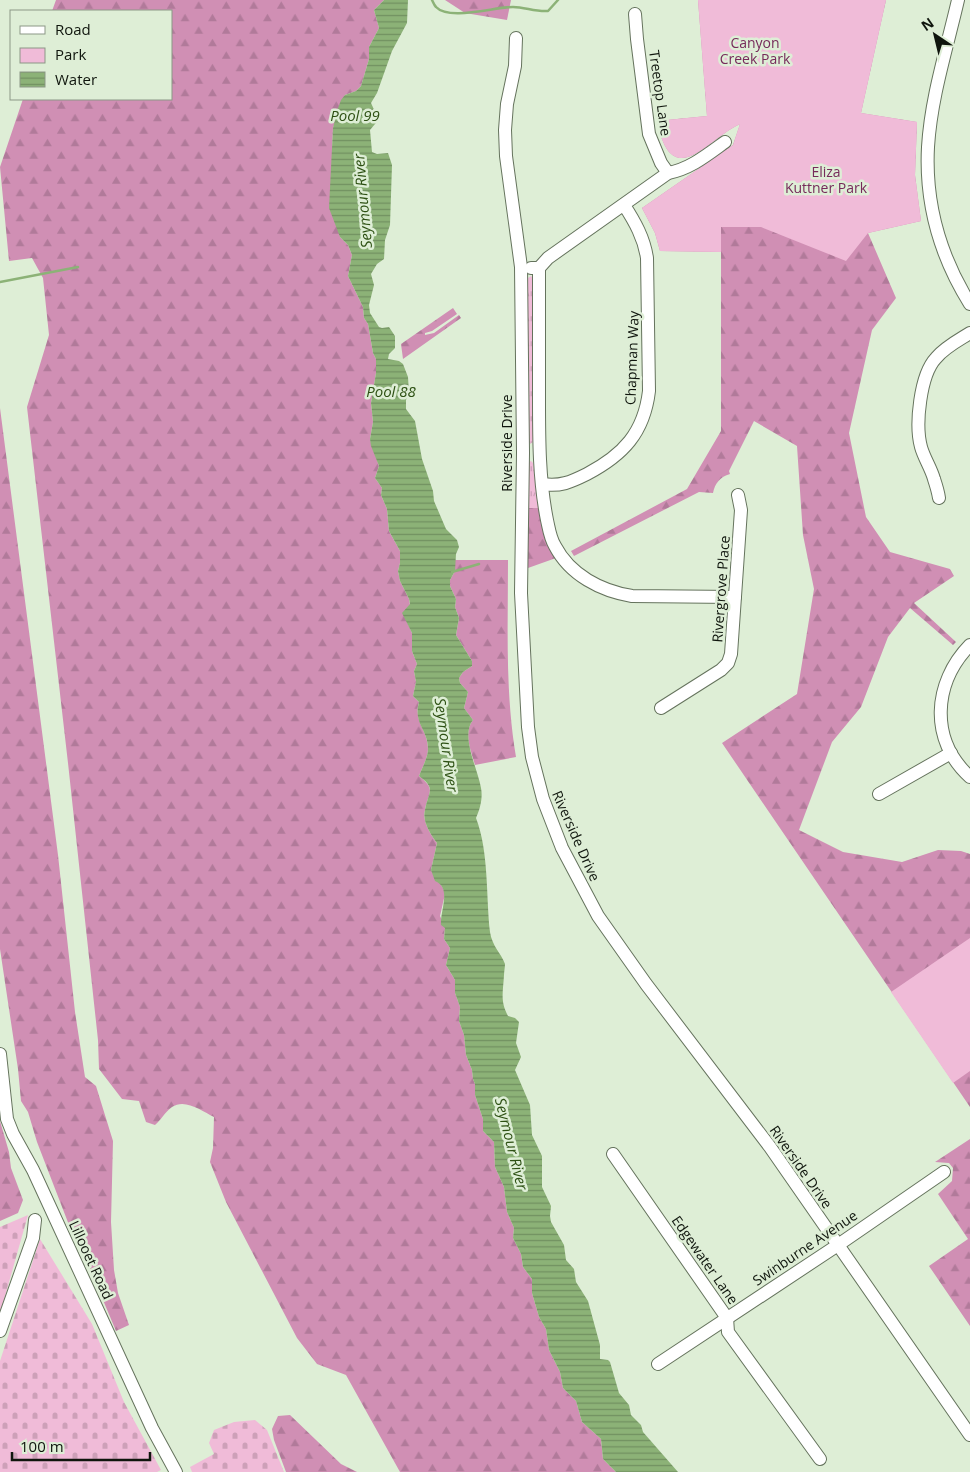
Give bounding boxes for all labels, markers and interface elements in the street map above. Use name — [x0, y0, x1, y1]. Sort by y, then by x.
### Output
legend — [10, 10, 172, 100]
north arrow — [910, 10, 960, 60]
text: N — [917, 13, 937, 35]
text: Road — [55, 19, 91, 39]
park label: Canyon Creek Park — [720, 33, 791, 68]
text: Park — [55, 44, 86, 64]
street label: Treetop Lane — [645, 49, 676, 137]
text: Water — [55, 69, 97, 89]
water label: Pool 99 — [330, 105, 380, 125]
water label: Seymour River — [348, 152, 376, 249]
park label: Eliza Kuttner Park — [785, 162, 868, 197]
street label: Chapman Way — [620, 309, 643, 406]
water label: Pool 88 — [366, 381, 417, 401]
street label: Riverside Drive — [497, 394, 516, 492]
street label: Rivergrove Place — [707, 535, 734, 643]
water label: Seymour River — [431, 697, 464, 794]
street label: Riverside Drive — [548, 787, 605, 884]
water label: Seymour River — [491, 1095, 533, 1193]
street label: Riverside Drive — [766, 1121, 837, 1212]
street label: Swinburne Avenue — [749, 1205, 861, 1290]
street label: Edgewater Lane — [668, 1212, 743, 1308]
street label: Lillooet Road — [65, 1217, 118, 1302]
scale bar — [12, 1430, 150, 1462]
text: 100 m — [20, 1436, 64, 1456]

